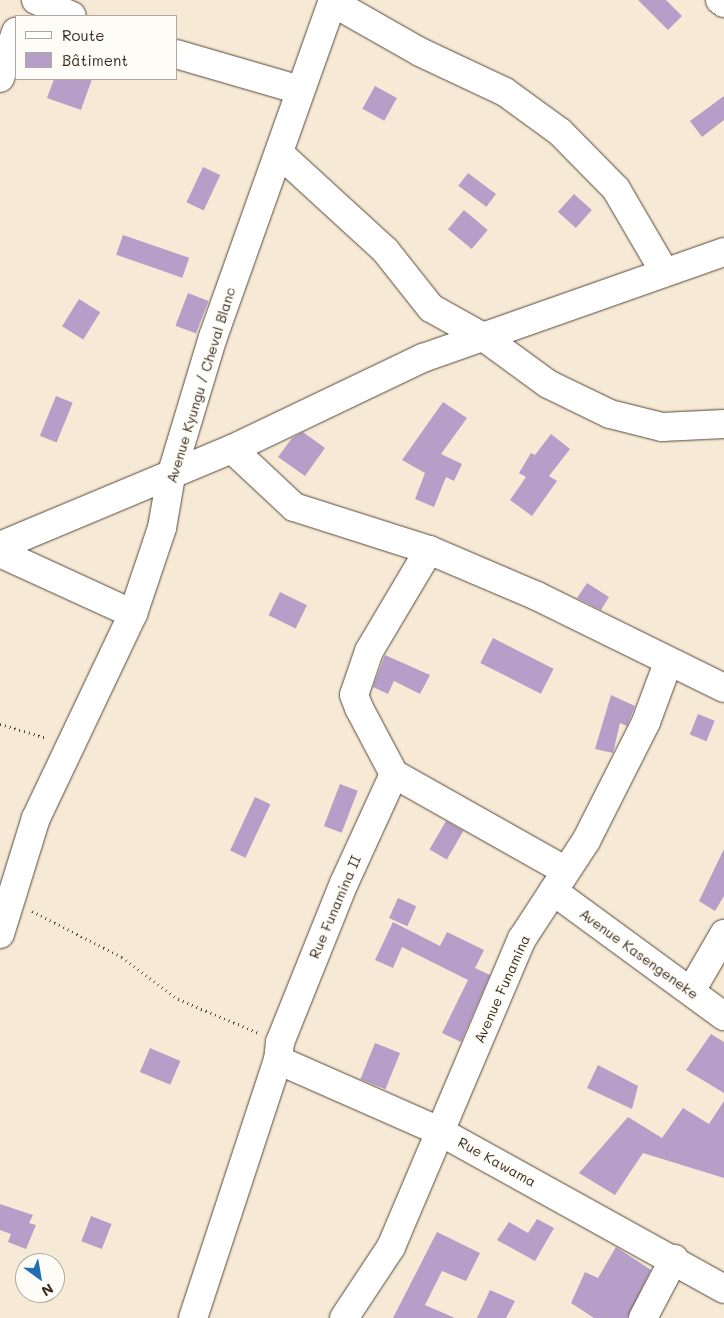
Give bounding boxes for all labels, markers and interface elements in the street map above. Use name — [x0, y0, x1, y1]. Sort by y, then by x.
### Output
legend — [15, 15, 178, 80]
text: Route — [62, 25, 105, 45]
text: Bâtiment — [62, 50, 128, 70]
street label: Avenue Kyungu / Cheval Blanc — [163, 285, 239, 485]
street label: Rue Funamina II — [306, 853, 364, 961]
street label: Avenue Kasengeneke — [576, 905, 702, 1003]
street label: Avenue Funamina — [471, 932, 533, 1046]
street label: Rue Kawama — [455, 1134, 539, 1190]
north arrow — [15, 1253, 65, 1303]
text: N — [38, 1279, 57, 1301]

